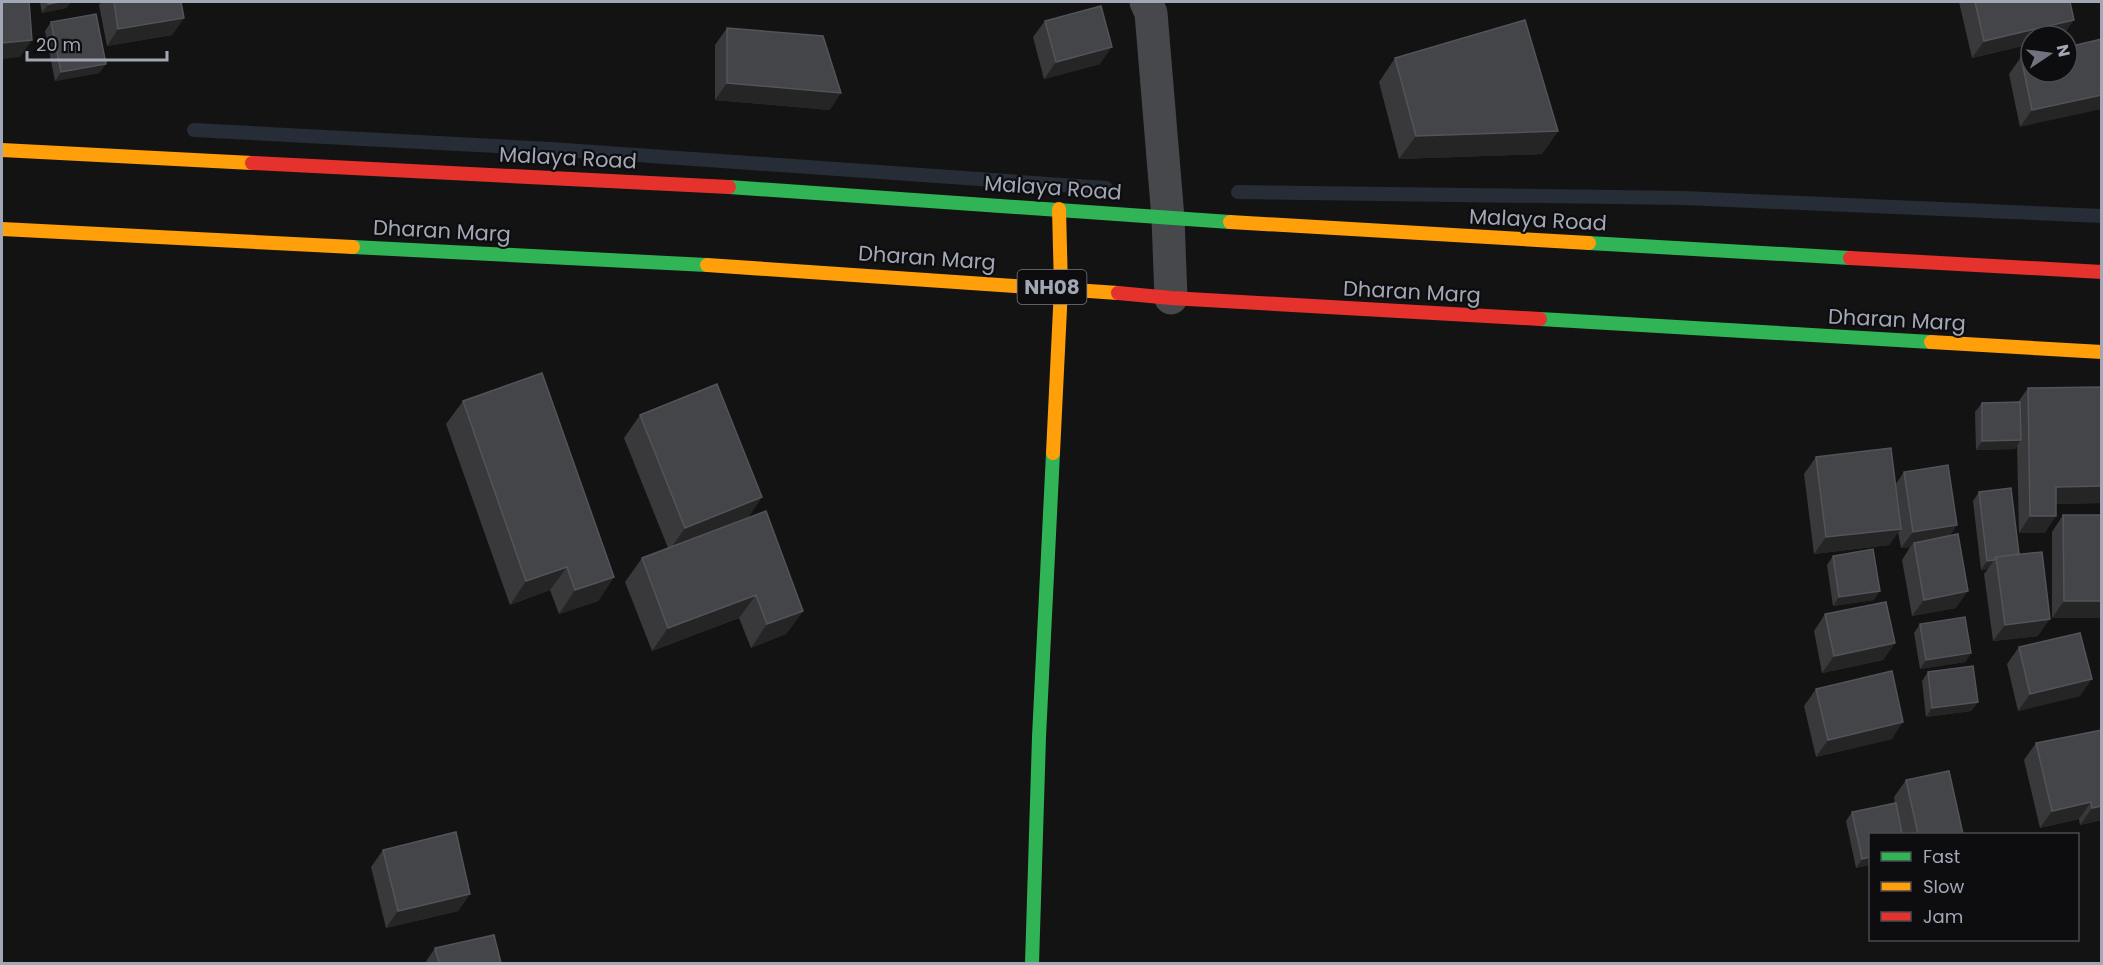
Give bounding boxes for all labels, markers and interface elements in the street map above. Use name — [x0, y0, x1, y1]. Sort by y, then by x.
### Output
scale bar — [27, 24, 166, 62]
north arrow — [2019, 24, 2079, 84]
text: 20 m — [36, 32, 81, 57]
text: N — [2051, 42, 2076, 59]
street label: Malaya Road — [498, 139, 638, 176]
street label: Malaya Road — [983, 168, 1123, 207]
street label: Malaya Road — [1468, 201, 1608, 238]
street label: Dharan Marg — [372, 212, 512, 249]
street label: Dharan Marg — [857, 238, 997, 277]
road number: NH08 — [1018, 270, 1086, 304]
street label: Dharan Marg — [1342, 273, 1482, 310]
street label: Dharan Marg — [1827, 301, 1967, 338]
legend — [1869, 833, 2079, 941]
text: Fast — [1923, 844, 1960, 869]
text: Slow — [1923, 874, 1965, 899]
text: Jam — [1923, 904, 1963, 929]

